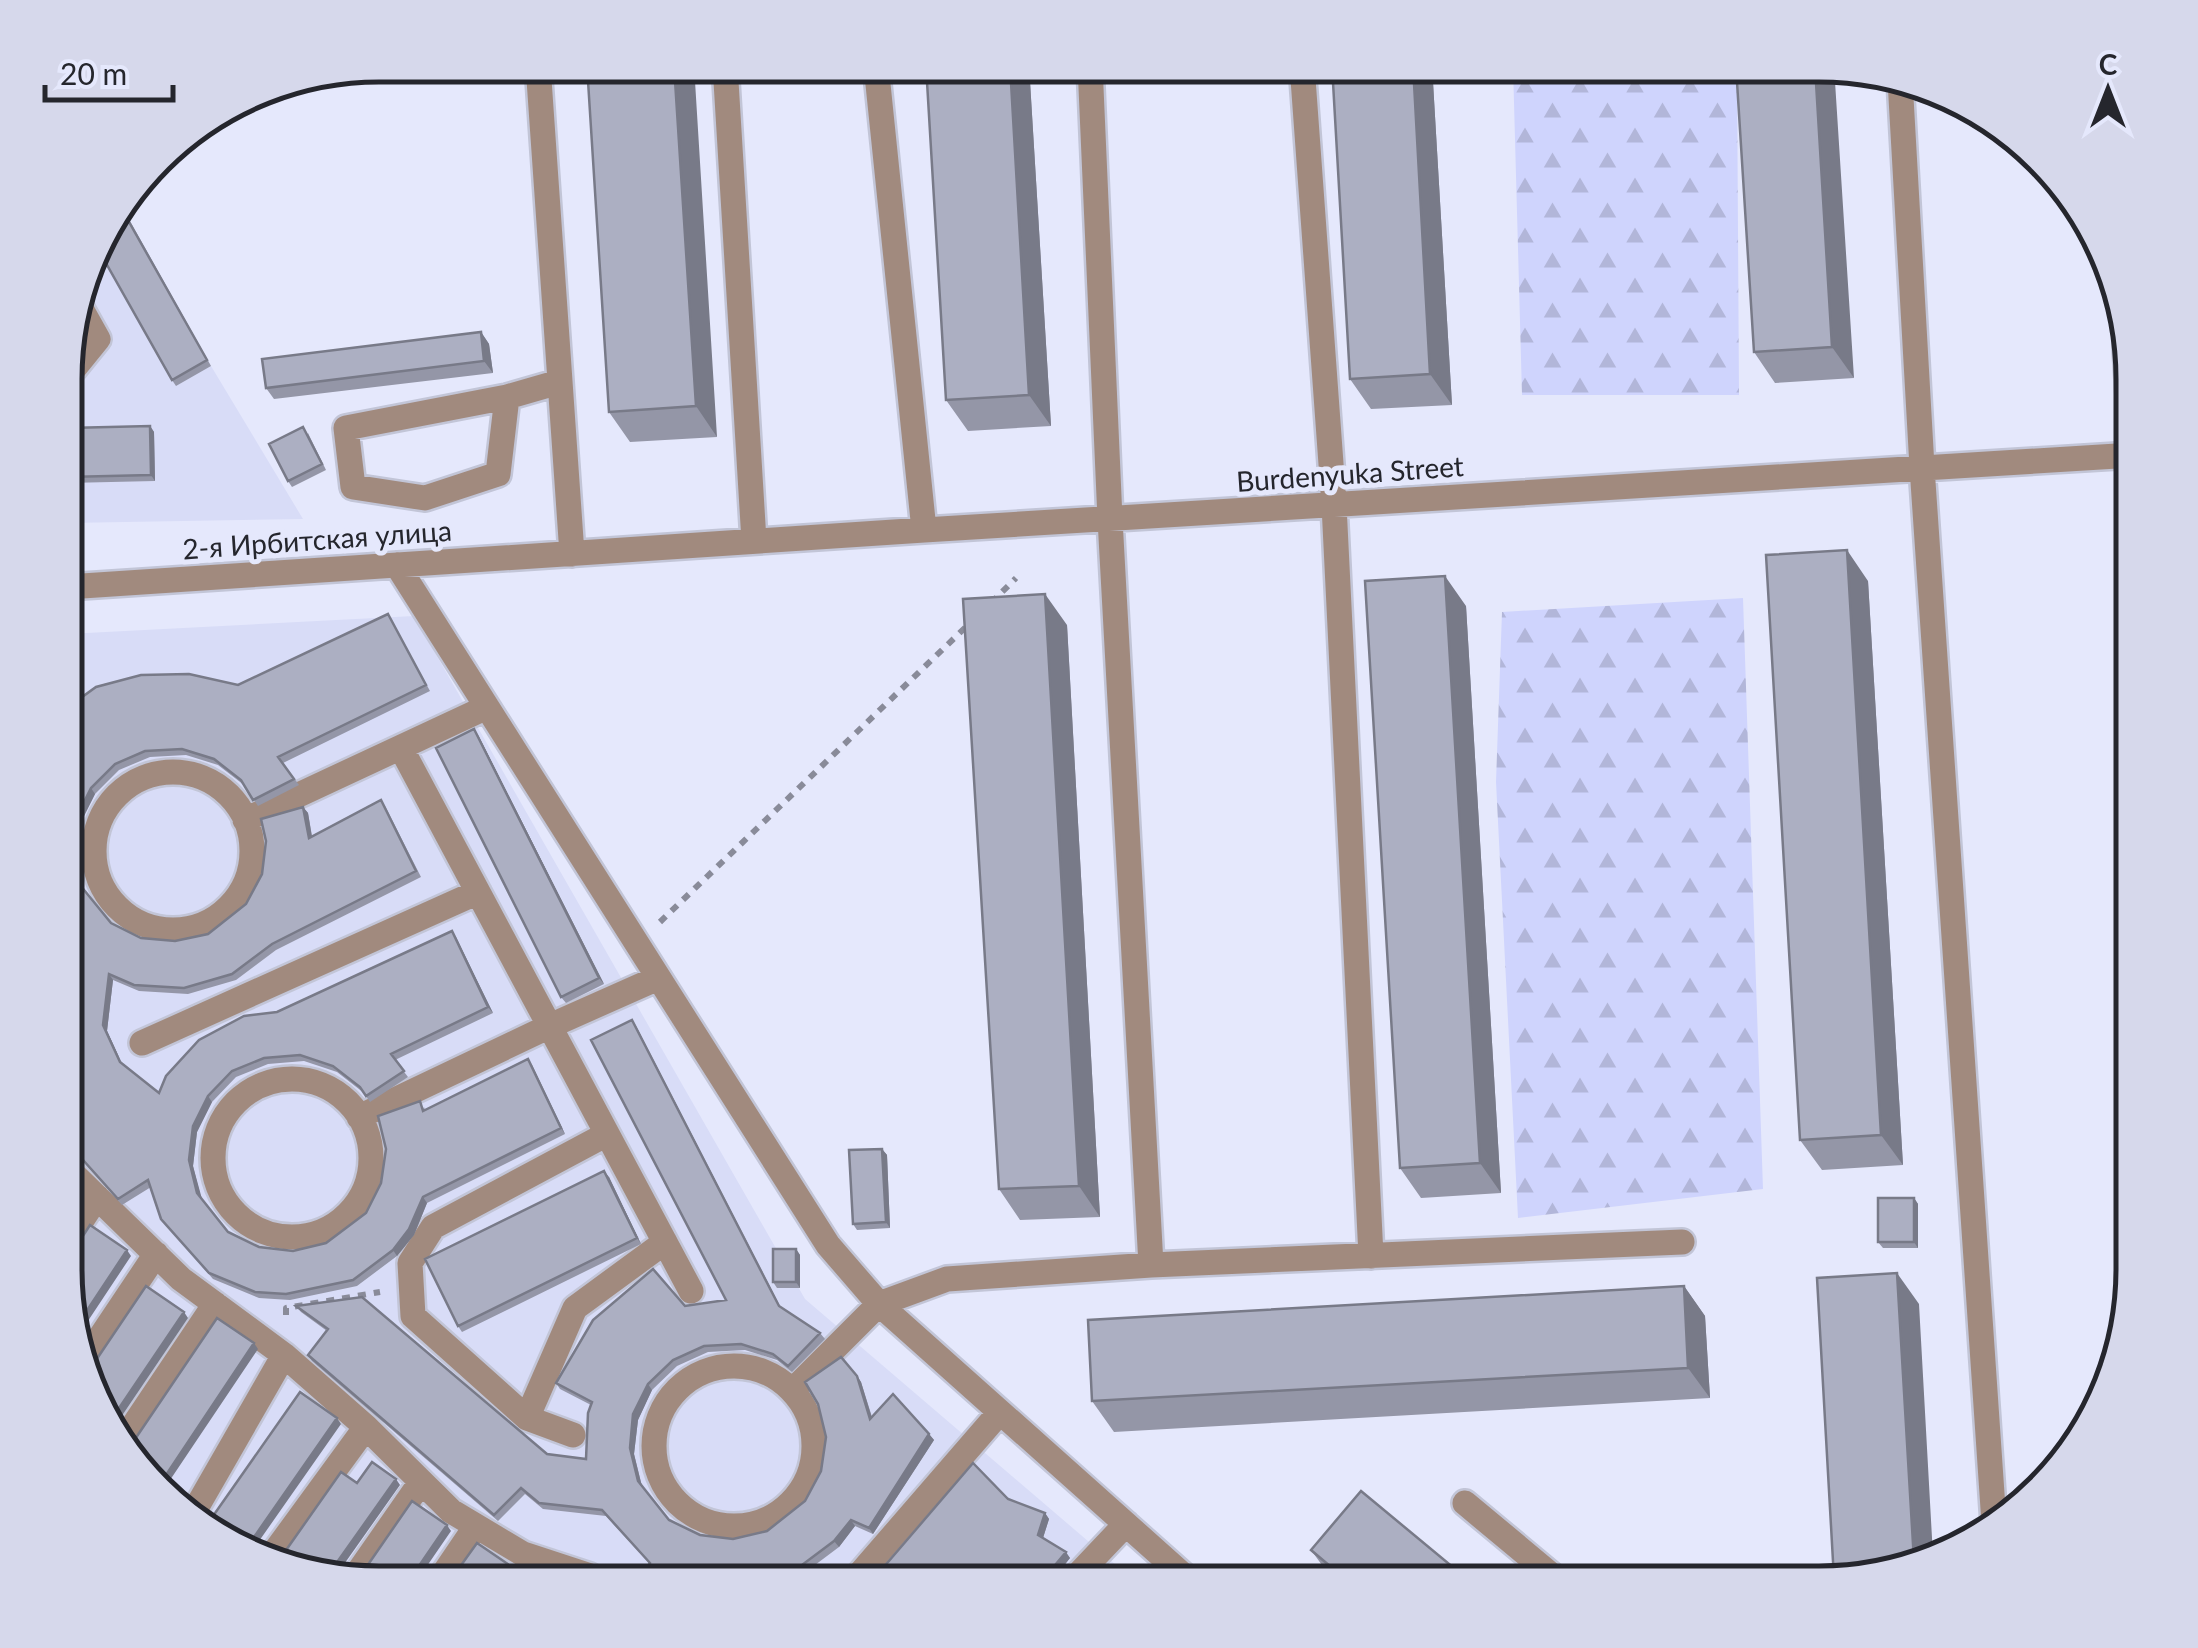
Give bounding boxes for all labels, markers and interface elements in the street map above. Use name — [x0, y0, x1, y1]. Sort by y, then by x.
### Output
scale bar — [45, 40, 172, 102]
north arrow — [2058, 40, 2158, 140]
text: С — [2099, 47, 2118, 81]
text: 20 m — [60, 55, 127, 91]
street label: Burdenyuka Street — [1235, 448, 1465, 498]
street label: 2-я Ирбитская улица — [181, 513, 453, 565]

